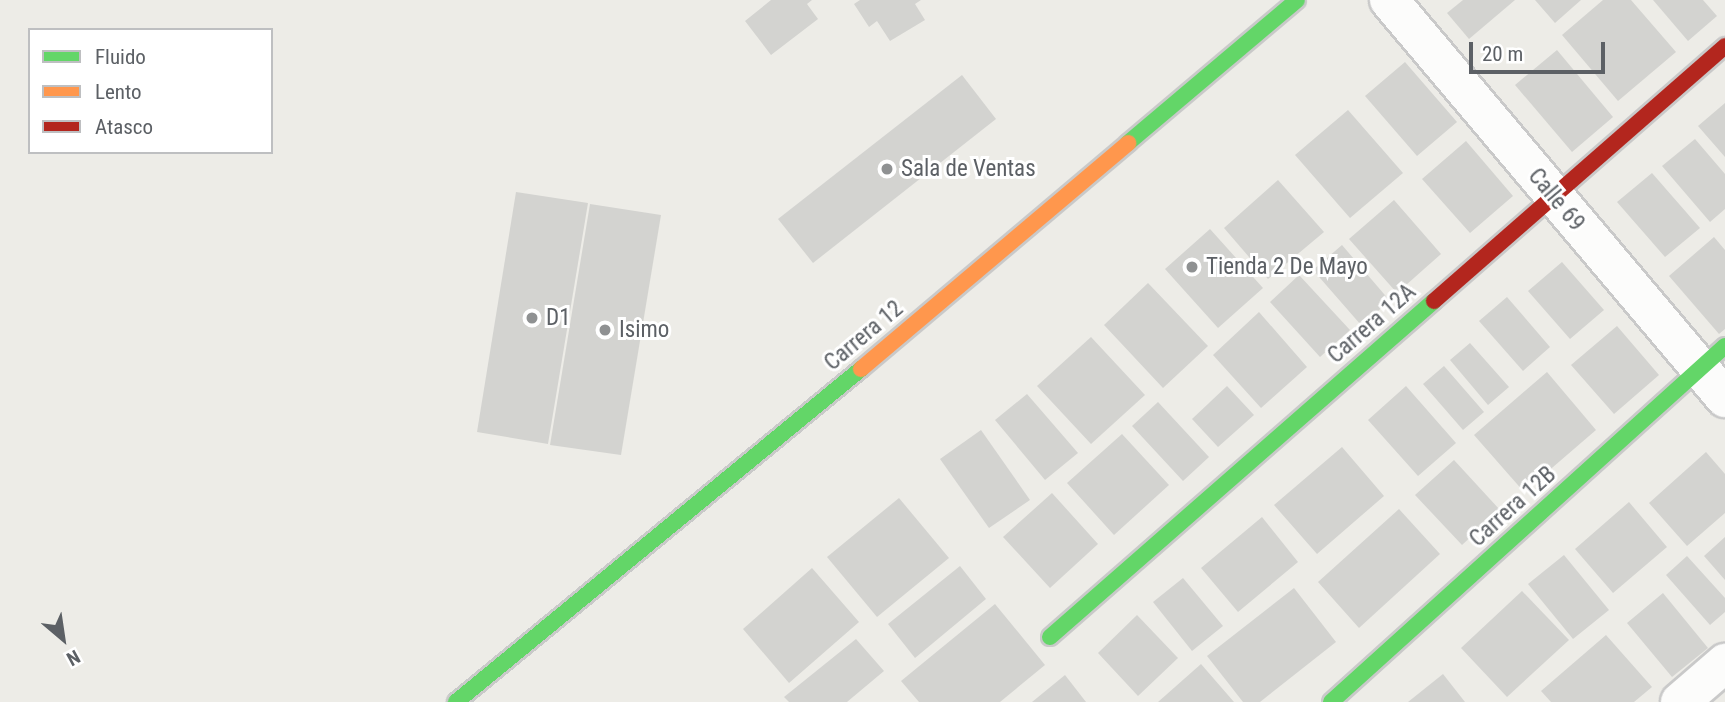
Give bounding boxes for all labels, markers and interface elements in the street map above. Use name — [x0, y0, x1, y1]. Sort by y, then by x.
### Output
legend — [28, 28, 273, 154]
scale bar — [1473, 28, 1610, 72]
text: 20 m — [1482, 42, 1523, 66]
text: Fluido — [95, 45, 146, 69]
text: Lento — [95, 80, 142, 104]
text: Atasco — [95, 115, 153, 139]
place label: Sala de Ventas — [901, 155, 1036, 183]
marker: Sala de Ventas — [879, 161, 895, 177]
street label: Calle 69 — [1522, 163, 1590, 237]
place label: Tienda 2 De Mayo — [1206, 253, 1368, 281]
marker: Tienda 2 De Mayo — [1184, 259, 1200, 275]
street label: Carrera 12A — [1322, 278, 1422, 370]
street label: Carrera 12 — [819, 295, 909, 377]
place label: D1 — [546, 304, 570, 332]
marker: D1 — [524, 310, 540, 326]
place label: Isimo — [619, 316, 669, 344]
marker: Isimo — [597, 322, 613, 338]
street label: Carrera 12B — [1464, 461, 1562, 553]
north arrow — [28, 604, 98, 674]
text: N — [63, 645, 84, 671]

